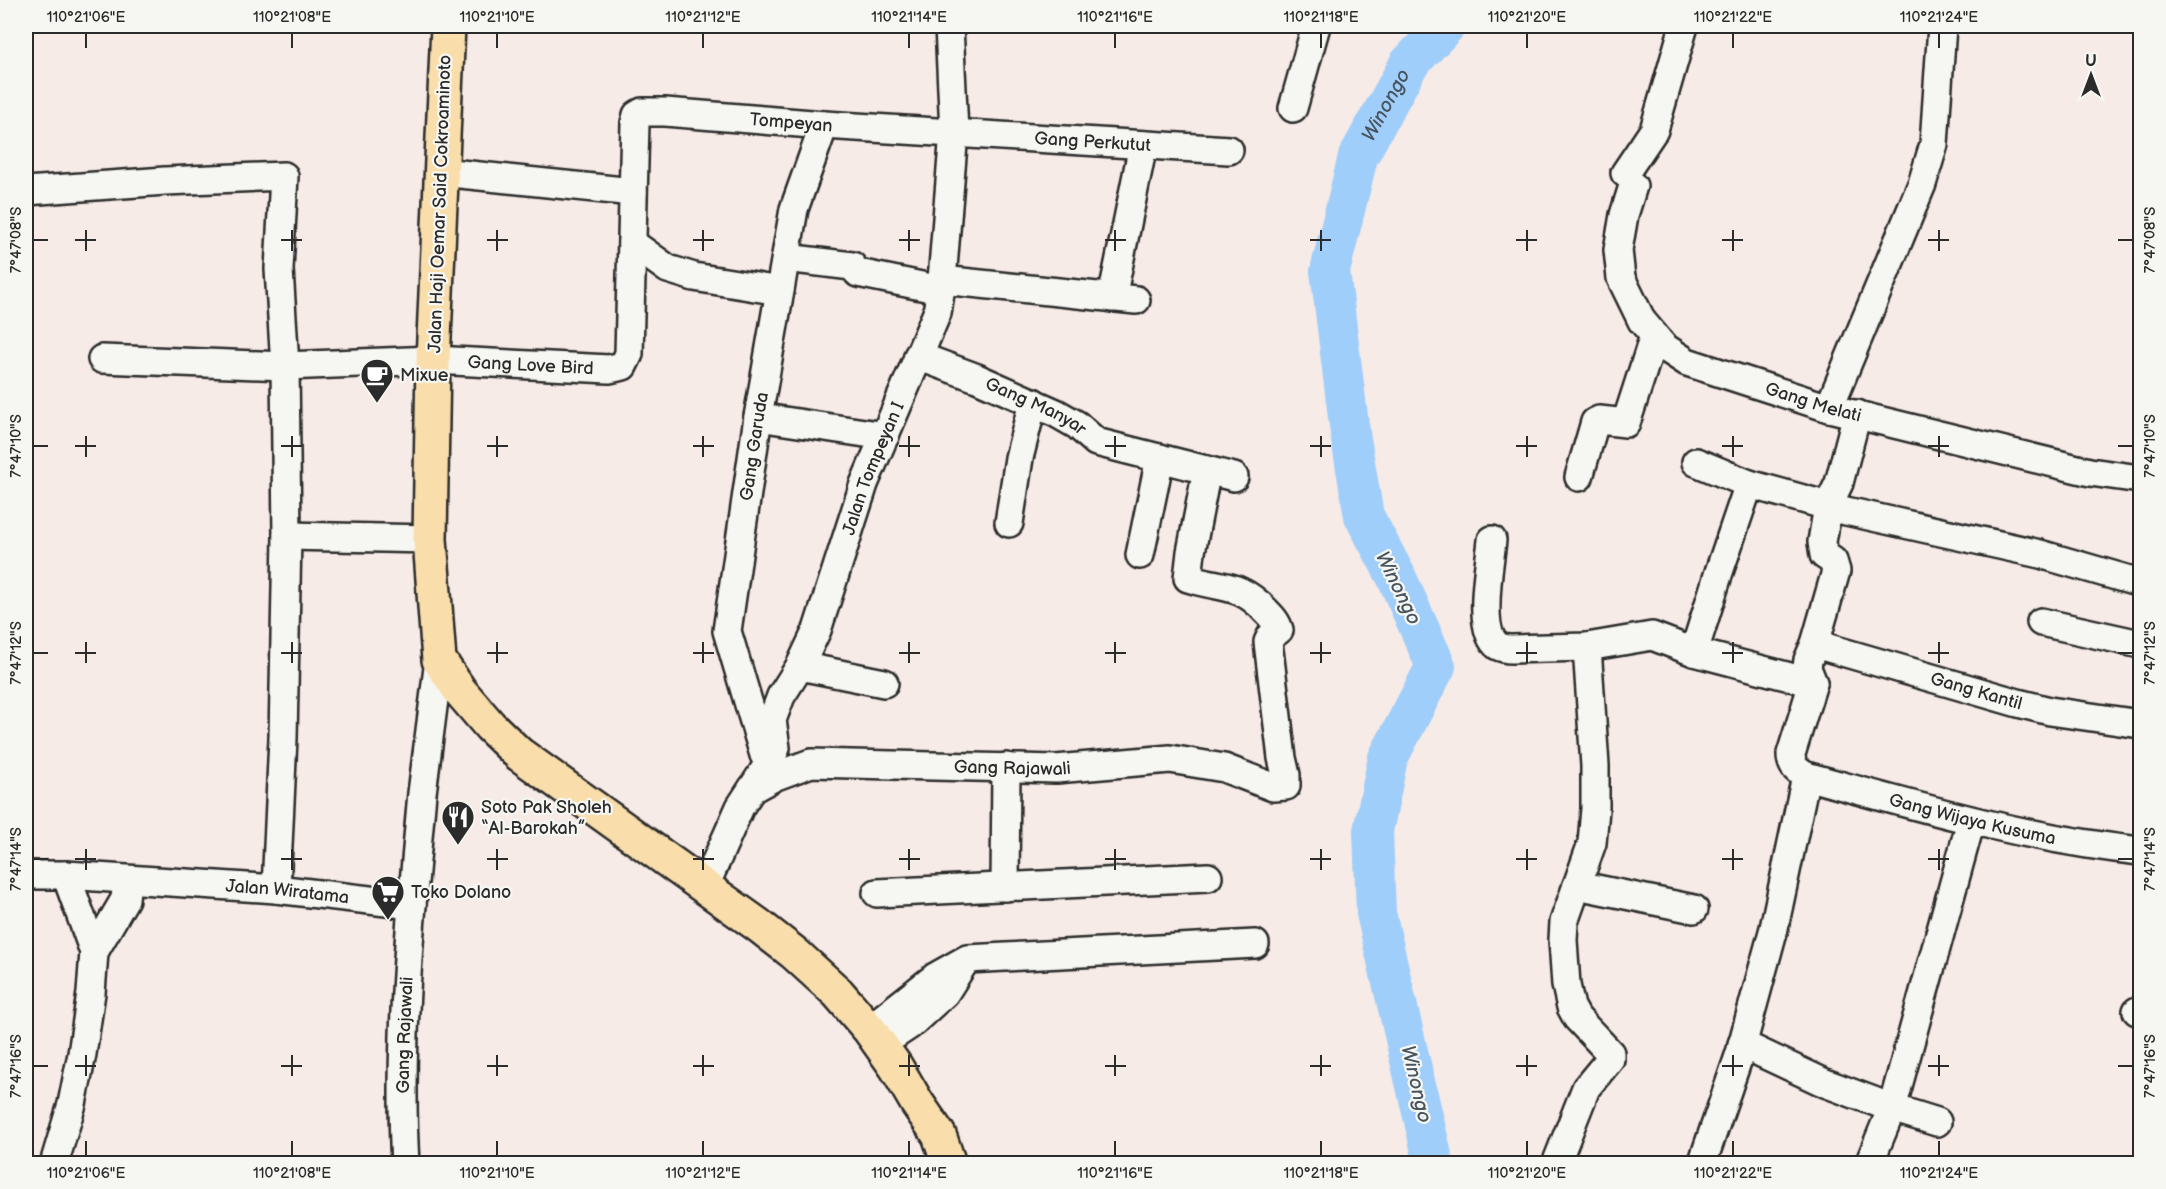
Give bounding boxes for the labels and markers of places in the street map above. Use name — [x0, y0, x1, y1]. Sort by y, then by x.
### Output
cafe icon: Mixue — [359, 357, 395, 404]
place label: Mixue — [400, 365, 449, 386]
place label: Soto Pak Sholeh “Al-Barokah” — [481, 797, 612, 839]
restaurant icon: Soto Pak Sholeh “Al-Barokah” — [440, 799, 476, 846]
supermarket icon: Toko Dolano — [370, 874, 406, 921]
place label: Toko Dolano — [411, 882, 511, 903]

